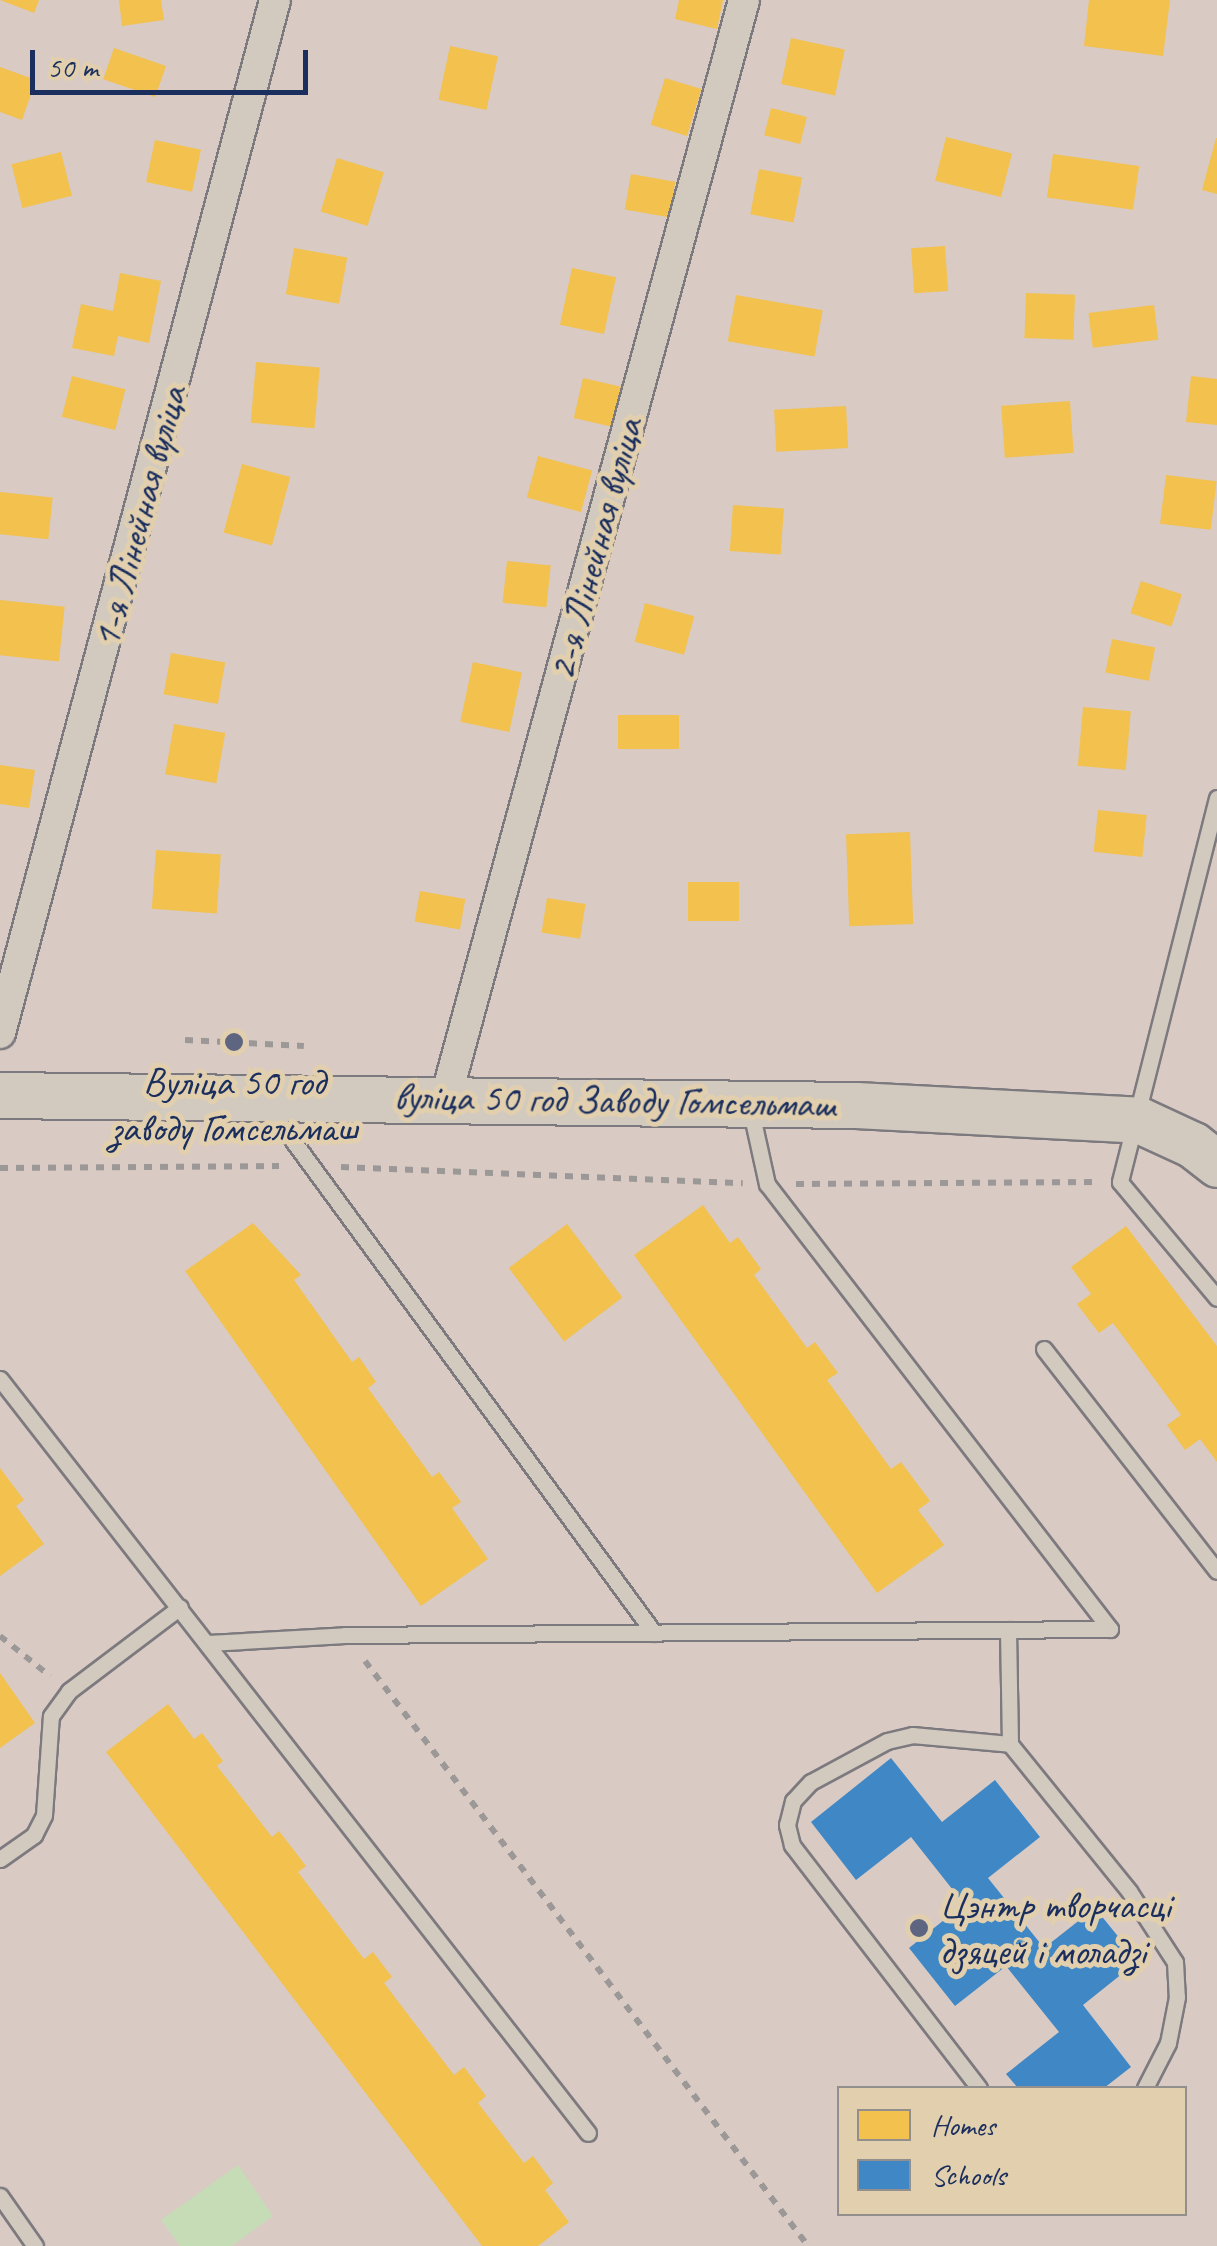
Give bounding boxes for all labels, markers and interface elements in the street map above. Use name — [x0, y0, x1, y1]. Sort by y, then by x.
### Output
scale bar — [35, 30, 312, 92]
text: 50 m — [47, 48, 98, 86]
street label: 1-я Лінейная вуліца — [81, 381, 197, 653]
street label: 2-я Лінейная вуліца — [537, 413, 653, 685]
marker: Вуліца 50 год заводу Гомсельмаш — [223, 1031, 245, 1053]
place label: Вуліца 50 год заводу Гомсельмаш — [110, 1058, 358, 1152]
street label: вуліца 50 год Заводу Гомсельмаш — [395, 1072, 835, 1128]
place label: Цэнтр творчасці дзяцей і моладзі — [939, 1881, 1171, 1975]
marker: Цэнтр творчасці дзяцей і моладзі — [908, 1917, 930, 1939]
legend — [837, 2086, 1187, 2216]
text: Homes — [931, 2106, 995, 2144]
text: Schools — [931, 2156, 1006, 2194]

